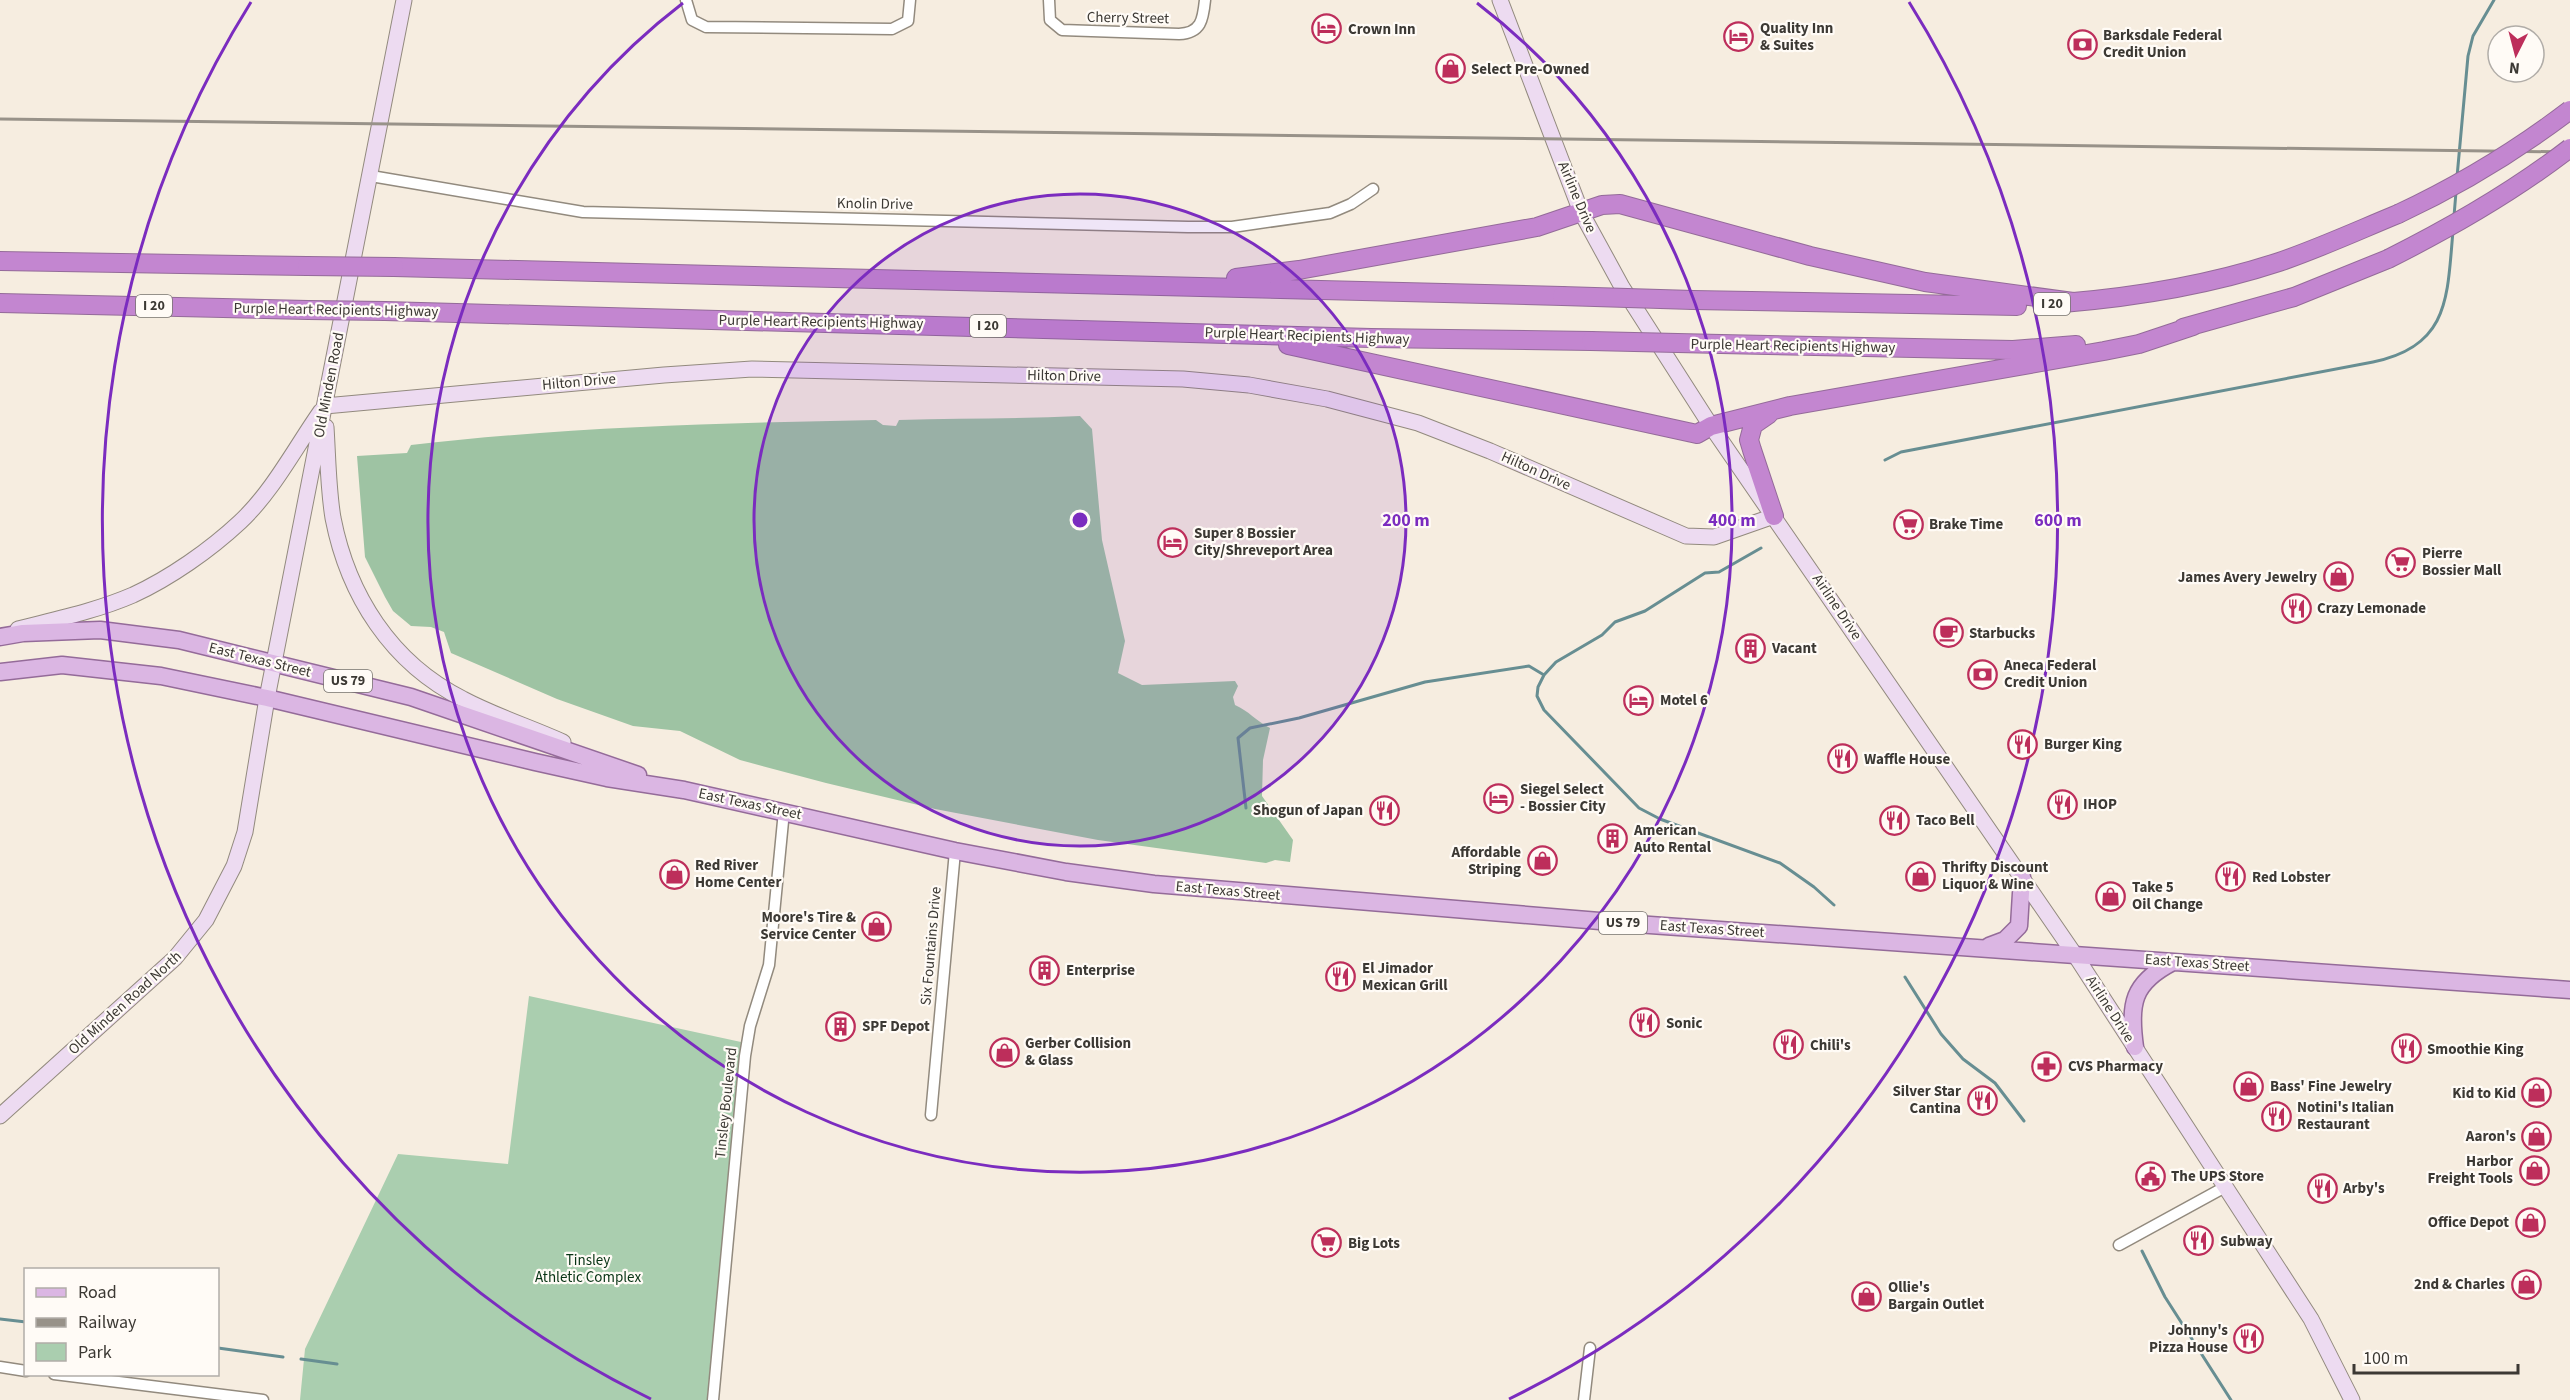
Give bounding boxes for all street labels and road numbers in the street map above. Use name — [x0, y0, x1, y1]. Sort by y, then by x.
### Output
street label: Cherry Street — [1087, 7, 1169, 29]
street label: Airline Drive — [1553, 158, 1601, 236]
street label: Knolin Drive — [837, 193, 913, 215]
road number: I 20 — [2034, 293, 2070, 315]
road number: I 20 — [136, 295, 172, 317]
street label: Purple Heart Recipients Highway — [233, 298, 439, 322]
street label: Purple Heart Recipients Highway — [718, 310, 924, 334]
road number: I 20 — [970, 315, 1006, 337]
street label: Purple Heart Recipients Highway — [1204, 322, 1410, 350]
street label: Old Minden Road — [308, 330, 350, 440]
street label: Purple Heart Recipients Highway — [1690, 334, 1896, 358]
street label: Hilton Drive — [1027, 365, 1101, 387]
street label: Hilton Drive — [541, 368, 617, 396]
street label: Hilton Drive — [1498, 446, 1574, 496]
street label: Airline Drive — [1807, 570, 1867, 644]
street label: East Texas Street — [207, 637, 313, 683]
road number: US 79 — [324, 670, 372, 692]
street label: East Texas Street — [697, 783, 803, 825]
street label: East Texas Street — [1175, 876, 1281, 906]
street label: Six Fountains Drive — [915, 886, 947, 1006]
road number: US 79 — [1599, 912, 1647, 934]
street label: East Texas Street — [1659, 915, 1765, 943]
street label: Old Minden Road North — [64, 946, 186, 1060]
street label: East Texas Street — [2144, 949, 2250, 977]
street label: Airline Drive — [2081, 972, 2139, 1046]
street label: Tinsley Boulevard — [710, 1046, 742, 1160]

